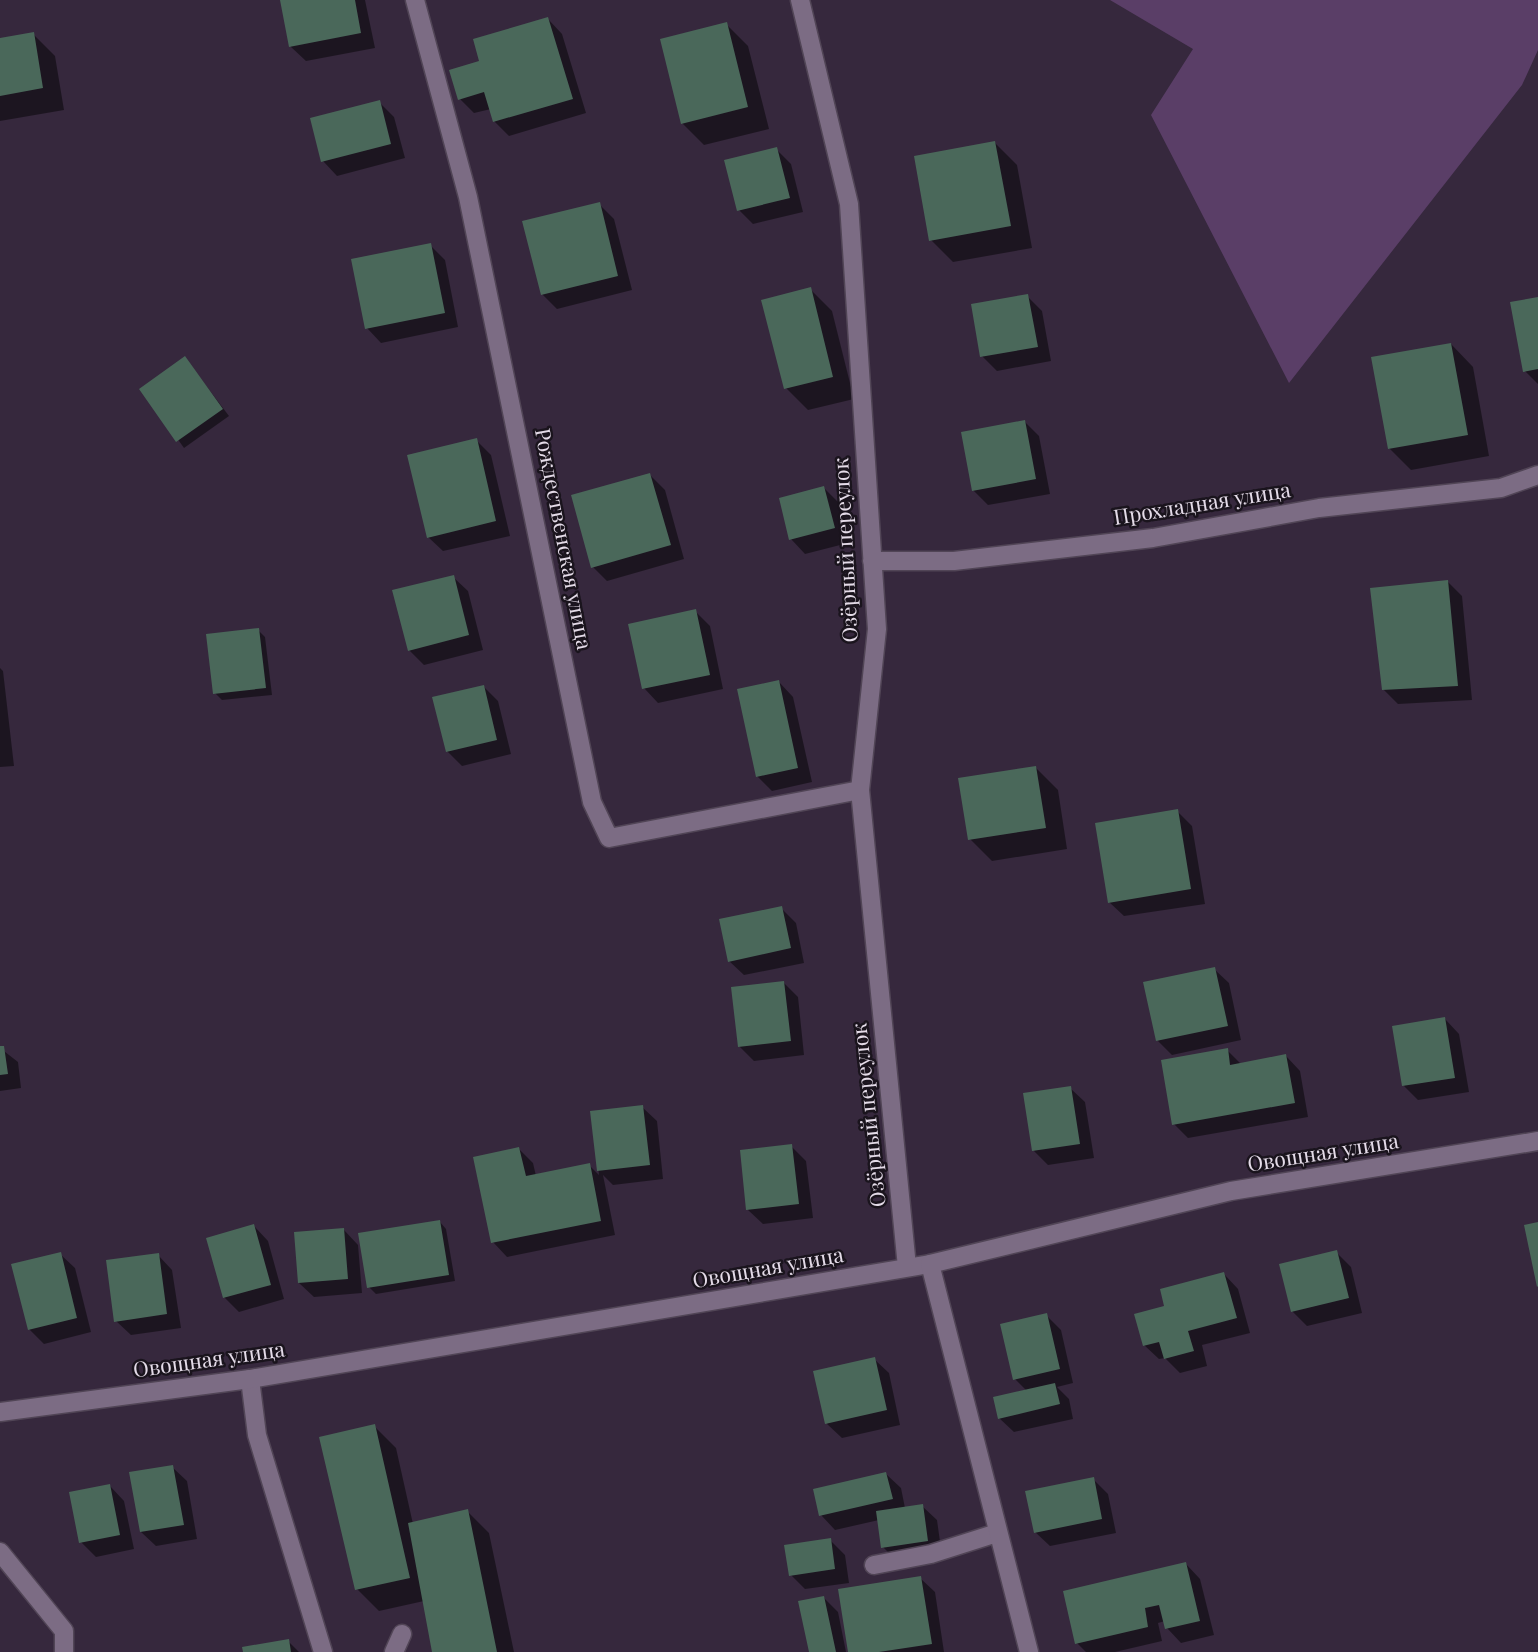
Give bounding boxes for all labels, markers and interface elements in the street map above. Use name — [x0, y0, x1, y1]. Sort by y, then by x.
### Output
street label: Рождественская улица — [530, 426, 600, 652]
street label: Озёрный переулок — [825, 457, 863, 643]
street label: Прохладная улица — [1111, 474, 1293, 530]
street label: Озёрный переулок — [843, 1022, 891, 1209]
street label: Овощная улица — [1245, 1125, 1401, 1177]
street label: Овощная улица — [690, 1239, 846, 1293]
street label: Овощная улица — [131, 1333, 287, 1383]

